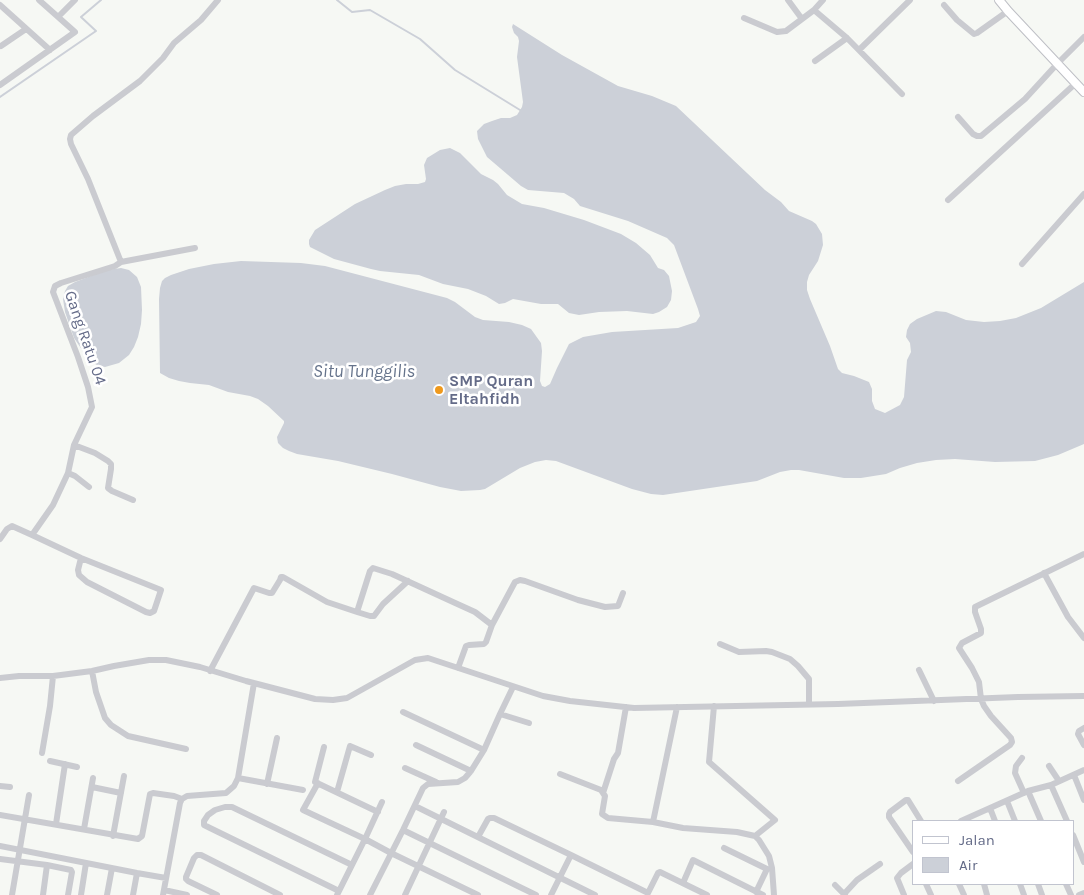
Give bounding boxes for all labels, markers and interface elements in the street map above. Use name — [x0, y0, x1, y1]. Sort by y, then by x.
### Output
street label: Gang Ratu 04 — [60, 288, 110, 388]
water label: Situ Tunggilis — [313, 361, 415, 383]
place label: SMP Quran Eltahfidh — [449, 371, 533, 409]
marker: SMP Quran Eltahfidh — [433, 384, 445, 396]
legend — [912, 820, 1074, 885]
text: Jalan — [959, 831, 995, 849]
text: Air — [959, 856, 978, 874]

